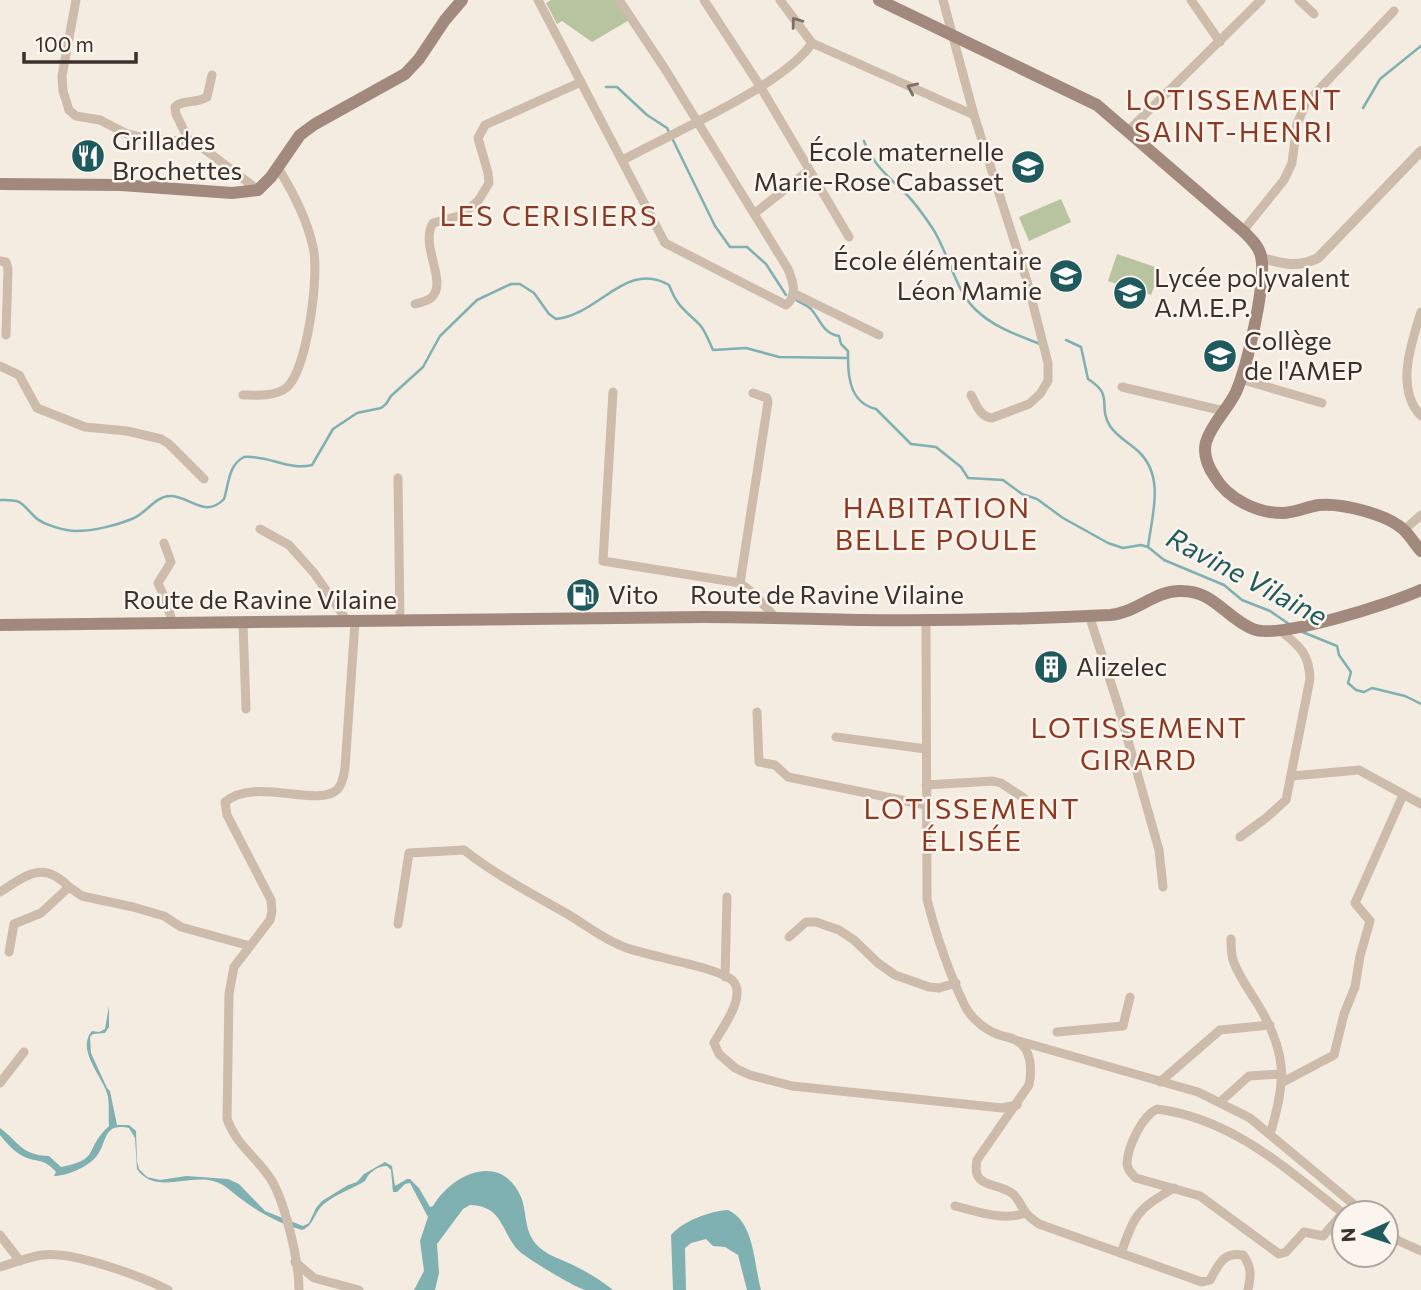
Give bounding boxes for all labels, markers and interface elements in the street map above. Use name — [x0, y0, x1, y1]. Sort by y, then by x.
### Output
one-way arrow — [792, 17, 804, 30]
scale bar — [24, 21, 136, 65]
text: 100 m — [35, 31, 94, 56]
one-way arrow — [907, 82, 919, 96]
district label: LOTISSEMENT SAINT-HENRI — [1125, 82, 1343, 148]
place label: Grillades Brochettes — [112, 124, 242, 185]
place label: École maternelle Marie-Rose Cabasset — [753, 135, 1004, 196]
restaurant icon: Grillades Brochettes — [69, 137, 107, 175]
school or university icon: École maternelle Marie-Rose Cabasset — [1009, 148, 1047, 186]
district label: LES CERISIERS — [440, 198, 658, 232]
place label: École élémentaire Léon Mamie — [833, 244, 1042, 305]
school or university icon: École élémentaire Léon Mamie — [1047, 257, 1085, 295]
place label: Lycée polyvalent A.M.E.P. — [1154, 261, 1350, 322]
school or university icon: Lycée polyvalent A.M.E.P. — [1111, 274, 1149, 312]
place label: Collège de l'AMEP — [1244, 324, 1363, 385]
school or university icon: Collège de l'AMEP — [1201, 337, 1239, 375]
district label: HABITATION BELLE POULE — [835, 490, 1039, 556]
water label: Ravine Vilaine — [1161, 520, 1334, 633]
fuel station icon: Vito — [564, 576, 602, 614]
place label: Vito — [608, 578, 659, 609]
street label: Route de Ravine Vilaine — [690, 578, 964, 609]
street label: Route de Ravine Vilaine — [123, 583, 397, 614]
building icon: Alizelec — [1032, 648, 1070, 686]
place label: Alizelec — [1076, 650, 1167, 681]
district label: LOTISSEMENT GIRARD — [1030, 710, 1248, 776]
district label: LOTISSEMENT ÉLISÉE — [863, 791, 1081, 857]
north arrow — [1330, 1199, 1400, 1269]
text: N — [1336, 1227, 1359, 1243]

